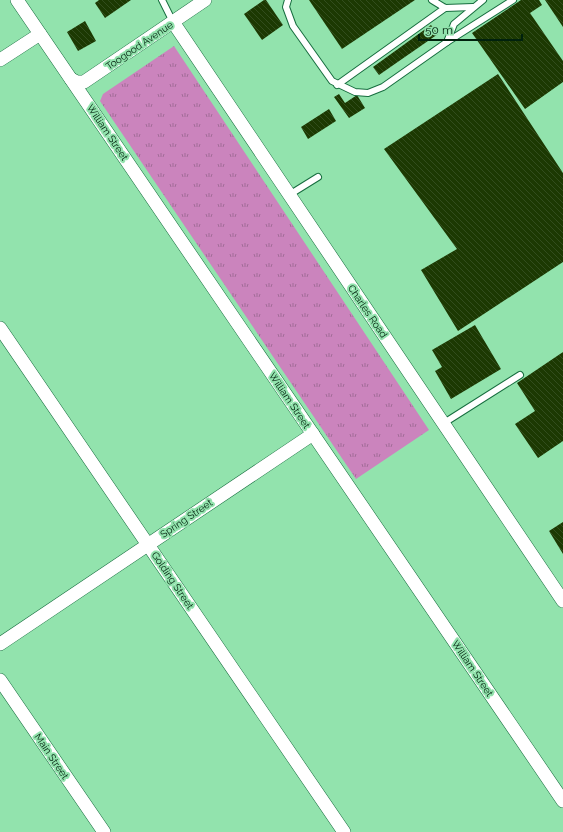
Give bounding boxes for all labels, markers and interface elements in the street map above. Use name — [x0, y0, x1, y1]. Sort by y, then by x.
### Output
scale bar — [419, 16, 522, 42]
street label: Toogood Avenue — [104, 19, 175, 72]
text: 50 m — [425, 23, 453, 37]
street label: William Street — [85, 102, 131, 163]
street label: Charles Road — [346, 283, 389, 340]
street label: William Street — [267, 370, 313, 431]
street label: Spring Street — [158, 497, 215, 540]
street label: Golding Street — [149, 550, 196, 611]
street label: William Street — [450, 638, 496, 699]
street label: Main Street — [32, 731, 71, 782]

